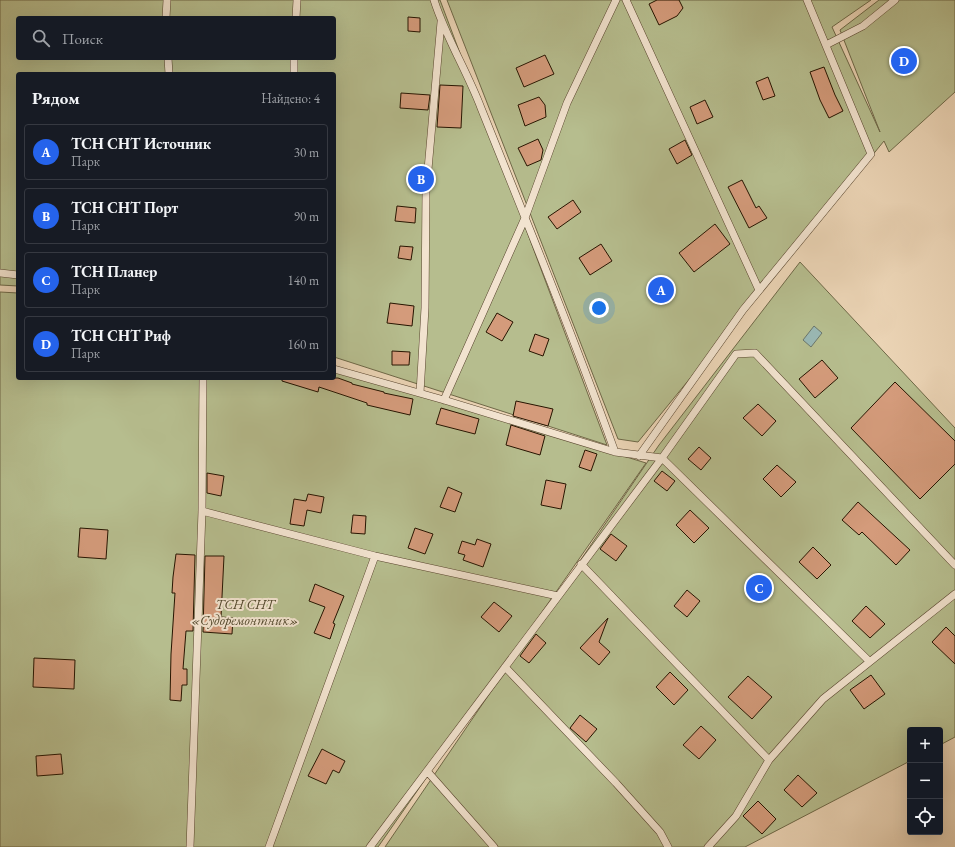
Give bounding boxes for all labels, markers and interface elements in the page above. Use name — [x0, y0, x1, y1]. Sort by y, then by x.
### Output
search box — [16, 16, 336, 60]
icon: search — [30, 27, 52, 49]
text: Поиск — [62, 29, 103, 48]
pin: D — [891, 46, 917, 76]
text: Рядом — [32, 87, 80, 109]
text: Найдено: 4 — [261, 90, 320, 107]
text: ТСН СНТ Источник — [71, 134, 211, 153]
text: A — [41, 144, 51, 161]
text: 30 m — [294, 144, 319, 161]
text: Парк — [71, 153, 100, 170]
pin: B — [408, 164, 434, 194]
text: ТСН СНТ Порт — [71, 198, 178, 217]
text: B — [42, 208, 50, 225]
text: 90 m — [294, 208, 319, 225]
text: Парк — [71, 217, 100, 234]
text: ТСН Планер — [71, 262, 157, 281]
text: C — [41, 272, 51, 289]
text: 140 m — [288, 272, 319, 289]
pin: A — [648, 275, 674, 305]
text: Парк — [71, 281, 100, 298]
your location — [589, 298, 609, 318]
text: ТСН СНТ Риф — [71, 326, 171, 345]
text: D — [41, 336, 51, 353]
text: 160 m — [288, 336, 319, 353]
text: Парк — [71, 345, 100, 362]
pin: C — [746, 573, 772, 603]
park label: ТСН СНТ «Судоремонтник» — [191, 595, 299, 629]
map controls — [907, 727, 943, 835]
button: + — [907, 727, 943, 763]
button: − — [907, 763, 943, 799]
button: locate — [907, 799, 943, 835]

